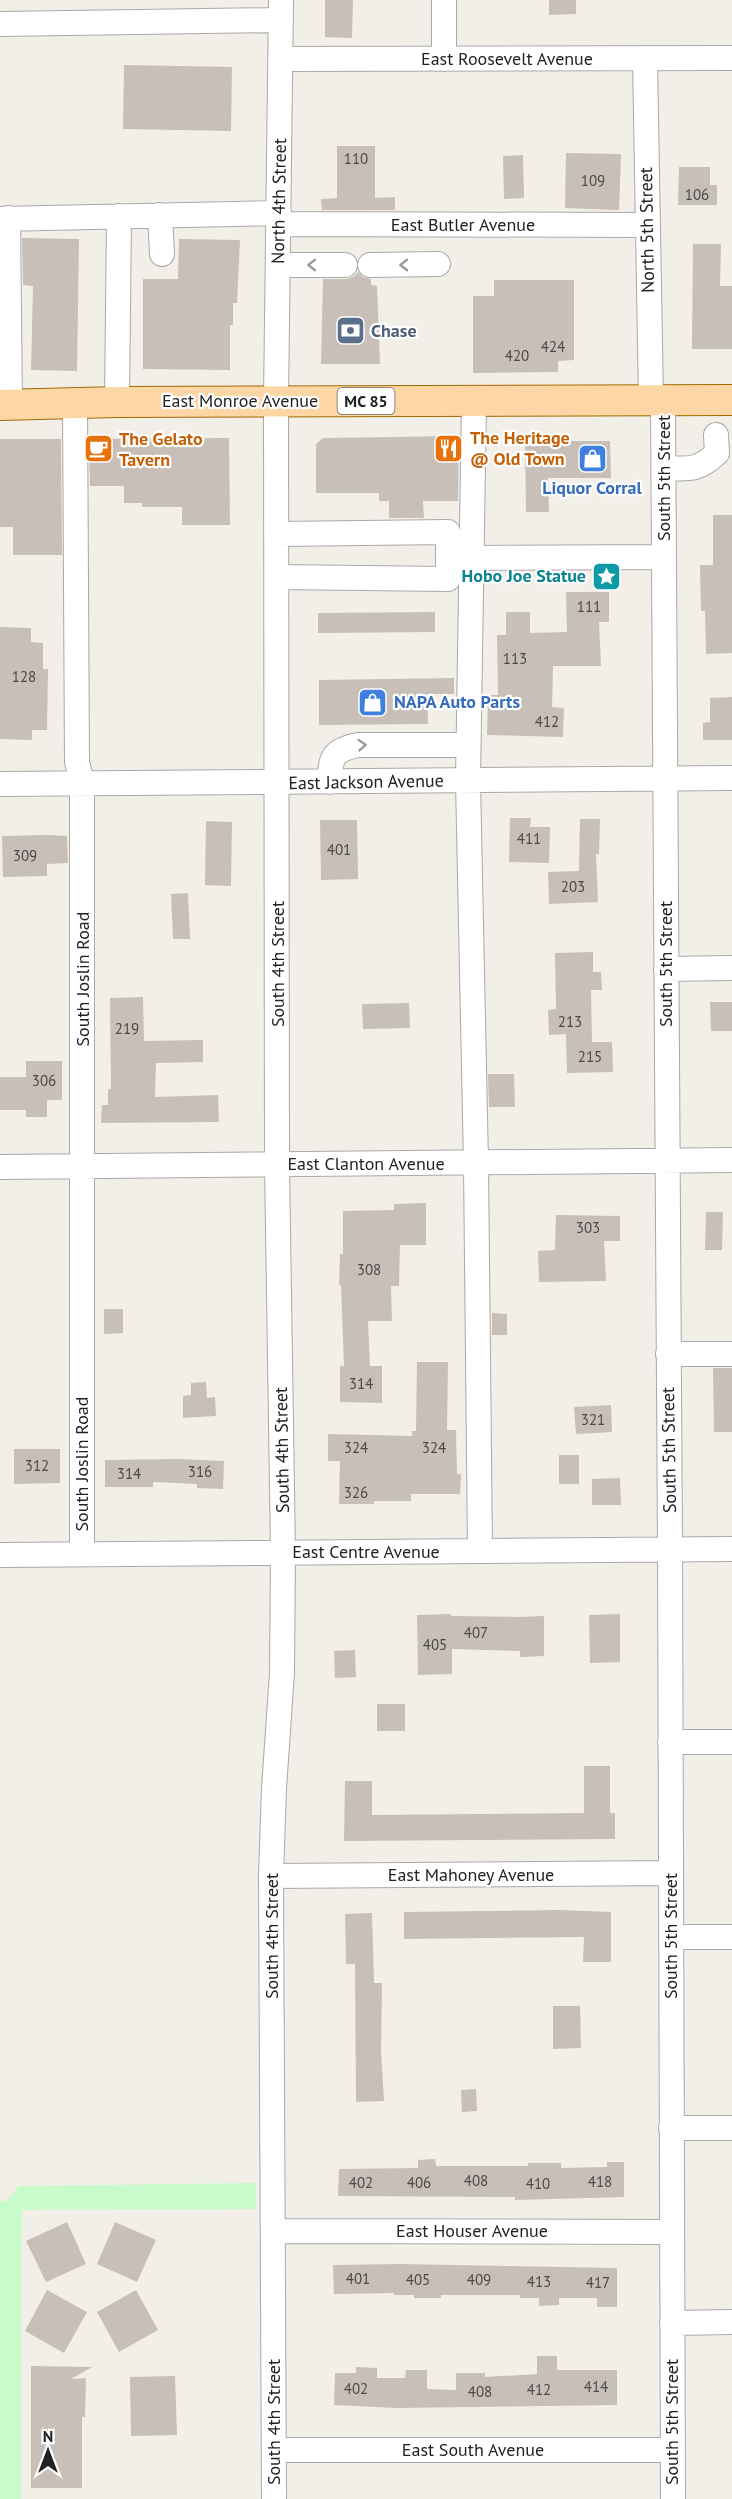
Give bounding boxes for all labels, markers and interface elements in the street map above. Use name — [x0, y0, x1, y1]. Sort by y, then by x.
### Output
street label: East Roosevelt Avenue — [421, 47, 593, 70]
street label: North 4th Street — [266, 138, 291, 264]
house number: 110 — [344, 149, 368, 168]
street label: North 5th Street — [634, 167, 659, 293]
house number: 109 — [581, 171, 605, 190]
house number: 106 — [685, 185, 709, 204]
street label: East Butler Avenue — [391, 213, 535, 236]
one-way arrow — [307, 259, 316, 271]
one-way arrow — [400, 259, 409, 271]
bank icon: Chase — [334, 315, 366, 347]
place label: Chase — [371, 319, 417, 342]
house number: 424 — [541, 337, 565, 356]
house number: 420 — [505, 346, 529, 365]
road number: MC 85 — [338, 388, 394, 414]
street label: East Monroe Avenue — [162, 389, 318, 412]
street label: South 5th Street — [652, 415, 675, 541]
place label: The Heritage @ Old Town — [470, 426, 570, 470]
place label: The Gelato Tavern — [119, 427, 203, 471]
restaurant icon: The Heritage @ Old Town — [433, 432, 465, 464]
cafe icon: The Gelato Tavern — [82, 433, 114, 465]
shop icon: Liquor Corral — [576, 443, 608, 475]
place label: Liquor Corral — [542, 476, 643, 499]
place icon: Hobo Joe Statue — [591, 560, 623, 592]
place label: Hobo Joe Statue — [462, 564, 586, 587]
house number: 111 — [577, 597, 601, 616]
house number: 113 — [503, 649, 527, 668]
house number: 128 — [12, 667, 36, 686]
shop icon: NAPA Auto Parts — [357, 686, 389, 718]
place label: NAPA Auto Parts — [394, 690, 520, 713]
house number: 412 — [535, 712, 559, 731]
one-way arrow — [357, 739, 366, 752]
street label: East Jackson Avenue — [288, 769, 444, 794]
house number: 411 — [517, 829, 541, 848]
house number: 401 — [327, 840, 351, 859]
house number: 309 — [13, 846, 37, 865]
house number: 203 — [561, 877, 585, 896]
street label: South 4th Street — [266, 901, 289, 1027]
street label: South 5th Street — [654, 901, 677, 1027]
street label: South Joslin Road — [71, 912, 94, 1046]
house number: 213 — [558, 1012, 582, 1031]
house number: 219 — [115, 1019, 139, 1038]
house number: 215 — [578, 1047, 602, 1066]
house number: 306 — [32, 1071, 56, 1090]
street label: East Clanton Avenue — [287, 1152, 445, 1175]
house number: 303 — [576, 1218, 600, 1237]
house number: 308 — [357, 1260, 381, 1279]
house number: 314 — [349, 1374, 373, 1393]
street label: South 4th Street — [269, 1387, 294, 1513]
street label: South 5th Street — [656, 1387, 681, 1513]
street label: South Joslin Road — [70, 1397, 93, 1531]
house number: 321 — [581, 1410, 605, 1429]
house number: 324 — [344, 1438, 368, 1457]
house number: 324 — [422, 1438, 446, 1457]
house number: 312 — [25, 1456, 49, 1475]
house number: 316 — [188, 1462, 212, 1481]
house number: 314 — [117, 1464, 141, 1483]
house number: 326 — [344, 1483, 368, 1502]
street label: East Centre Avenue — [292, 1540, 440, 1563]
house number: 407 — [464, 1623, 488, 1642]
house number: 405 — [423, 1635, 447, 1654]
street label: East Mahoney Avenue — [388, 1863, 554, 1886]
street label: South 4th Street — [260, 1873, 283, 1999]
street label: South 5th Street — [659, 1873, 682, 1999]
house number: 408 — [464, 2171, 488, 2190]
house number: 418 — [588, 2172, 612, 2191]
house number: 402 — [349, 2173, 373, 2192]
house number: 406 — [407, 2173, 431, 2192]
house number: 410 — [526, 2174, 550, 2193]
street label: East Houser Avenue — [396, 2219, 548, 2242]
house number: 401 — [346, 2269, 370, 2288]
house number: 405 — [406, 2270, 430, 2289]
house number: 409 — [467, 2270, 491, 2289]
house number: 413 — [527, 2272, 551, 2291]
house number: 417 — [586, 2273, 610, 2292]
street label: South 4th Street — [262, 2359, 285, 2485]
street label: South 5th Street — [660, 2359, 683, 2485]
house number: 414 — [584, 2377, 608, 2396]
house number: 402 — [344, 2379, 368, 2398]
house number: 412 — [527, 2380, 551, 2399]
house number: 408 — [468, 2382, 492, 2401]
north arrow — [18, 2421, 78, 2481]
text: N — [43, 2426, 53, 2446]
street label: East South Avenue — [402, 2438, 544, 2461]

